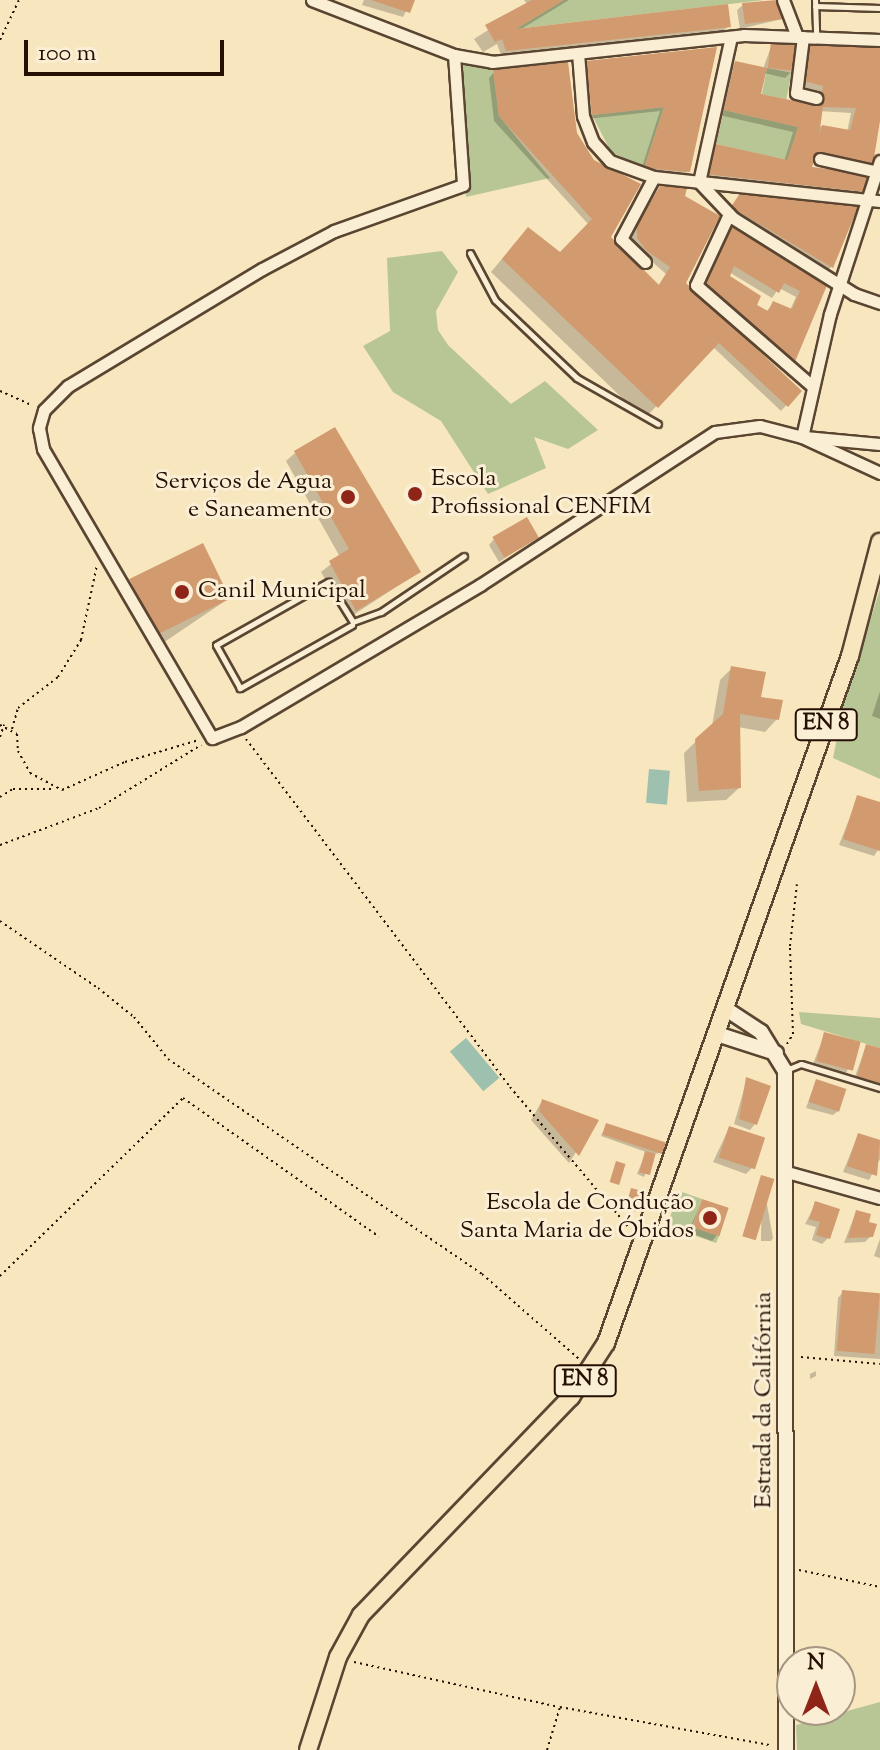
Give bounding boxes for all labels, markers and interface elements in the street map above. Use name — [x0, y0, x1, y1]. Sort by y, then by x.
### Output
scale bar — [28, 24, 228, 74]
text: 100 m — [38, 37, 96, 71]
place label: Escola Profissional CENFIM — [431, 466, 651, 522]
place label: Serviços de Agua e Saneamento — [155, 469, 332, 525]
marker: Escola Profissional CENFIM — [406, 485, 424, 503]
marker: Serviços de Agua e Saneamento — [339, 488, 357, 506]
place label: Canil Municipal — [198, 578, 366, 606]
marker: Canil Municipal — [173, 583, 191, 601]
road number: EN 8 — [794, 707, 858, 743]
place label: Escola de Condução Santa Maria de Óbidos — [460, 1190, 694, 1246]
marker: Escola de Condução Santa Maria de Óbidos — [701, 1209, 719, 1227]
street label: Estrada da Califórnia — [751, 1292, 779, 1508]
road number: EN 8 — [553, 1363, 617, 1399]
north arrow — [776, 1646, 856, 1726]
text: N — [807, 1648, 825, 1680]

